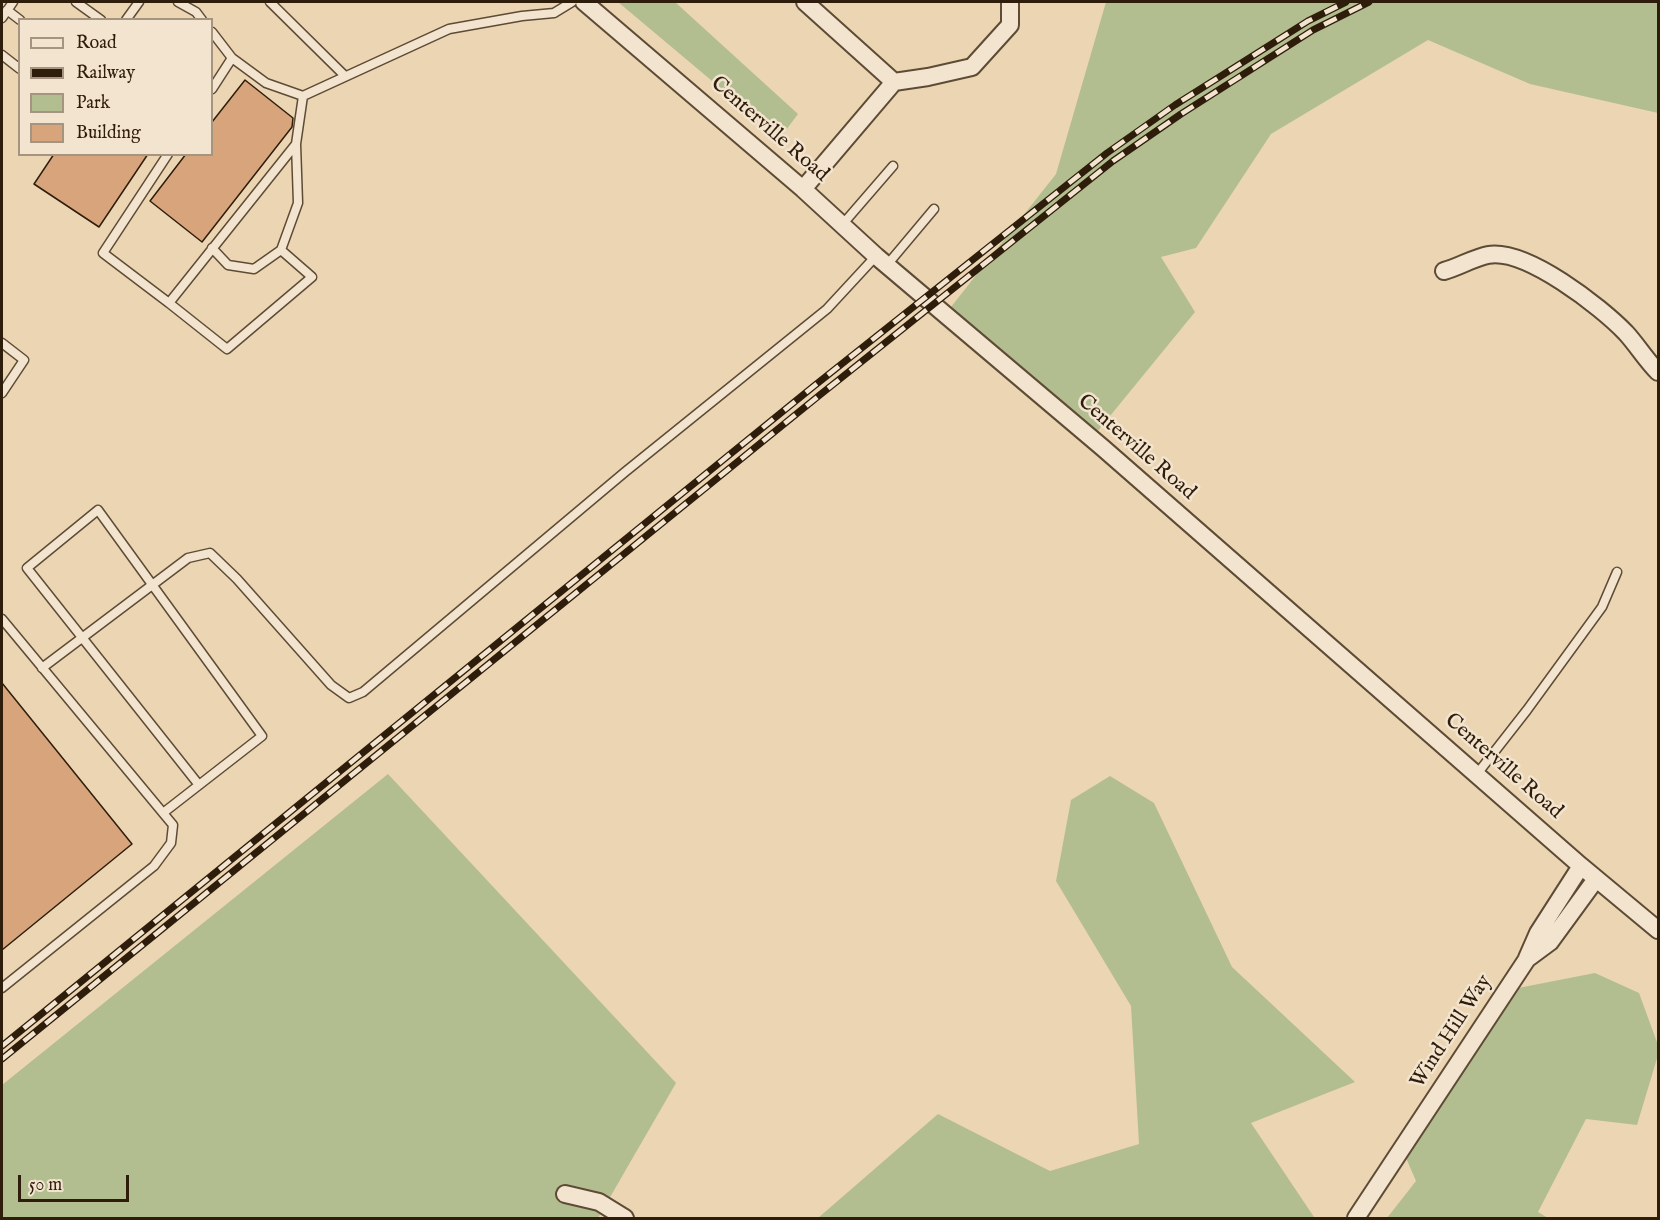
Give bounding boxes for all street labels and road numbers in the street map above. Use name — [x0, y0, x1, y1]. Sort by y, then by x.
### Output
street label: Centerville Road — [705, 72, 833, 188]
street label: Centerville Road — [1072, 390, 1200, 506]
street label: Centerville Road — [1439, 709, 1567, 825]
street label: Wind Hill Way — [1406, 971, 1498, 1093]

